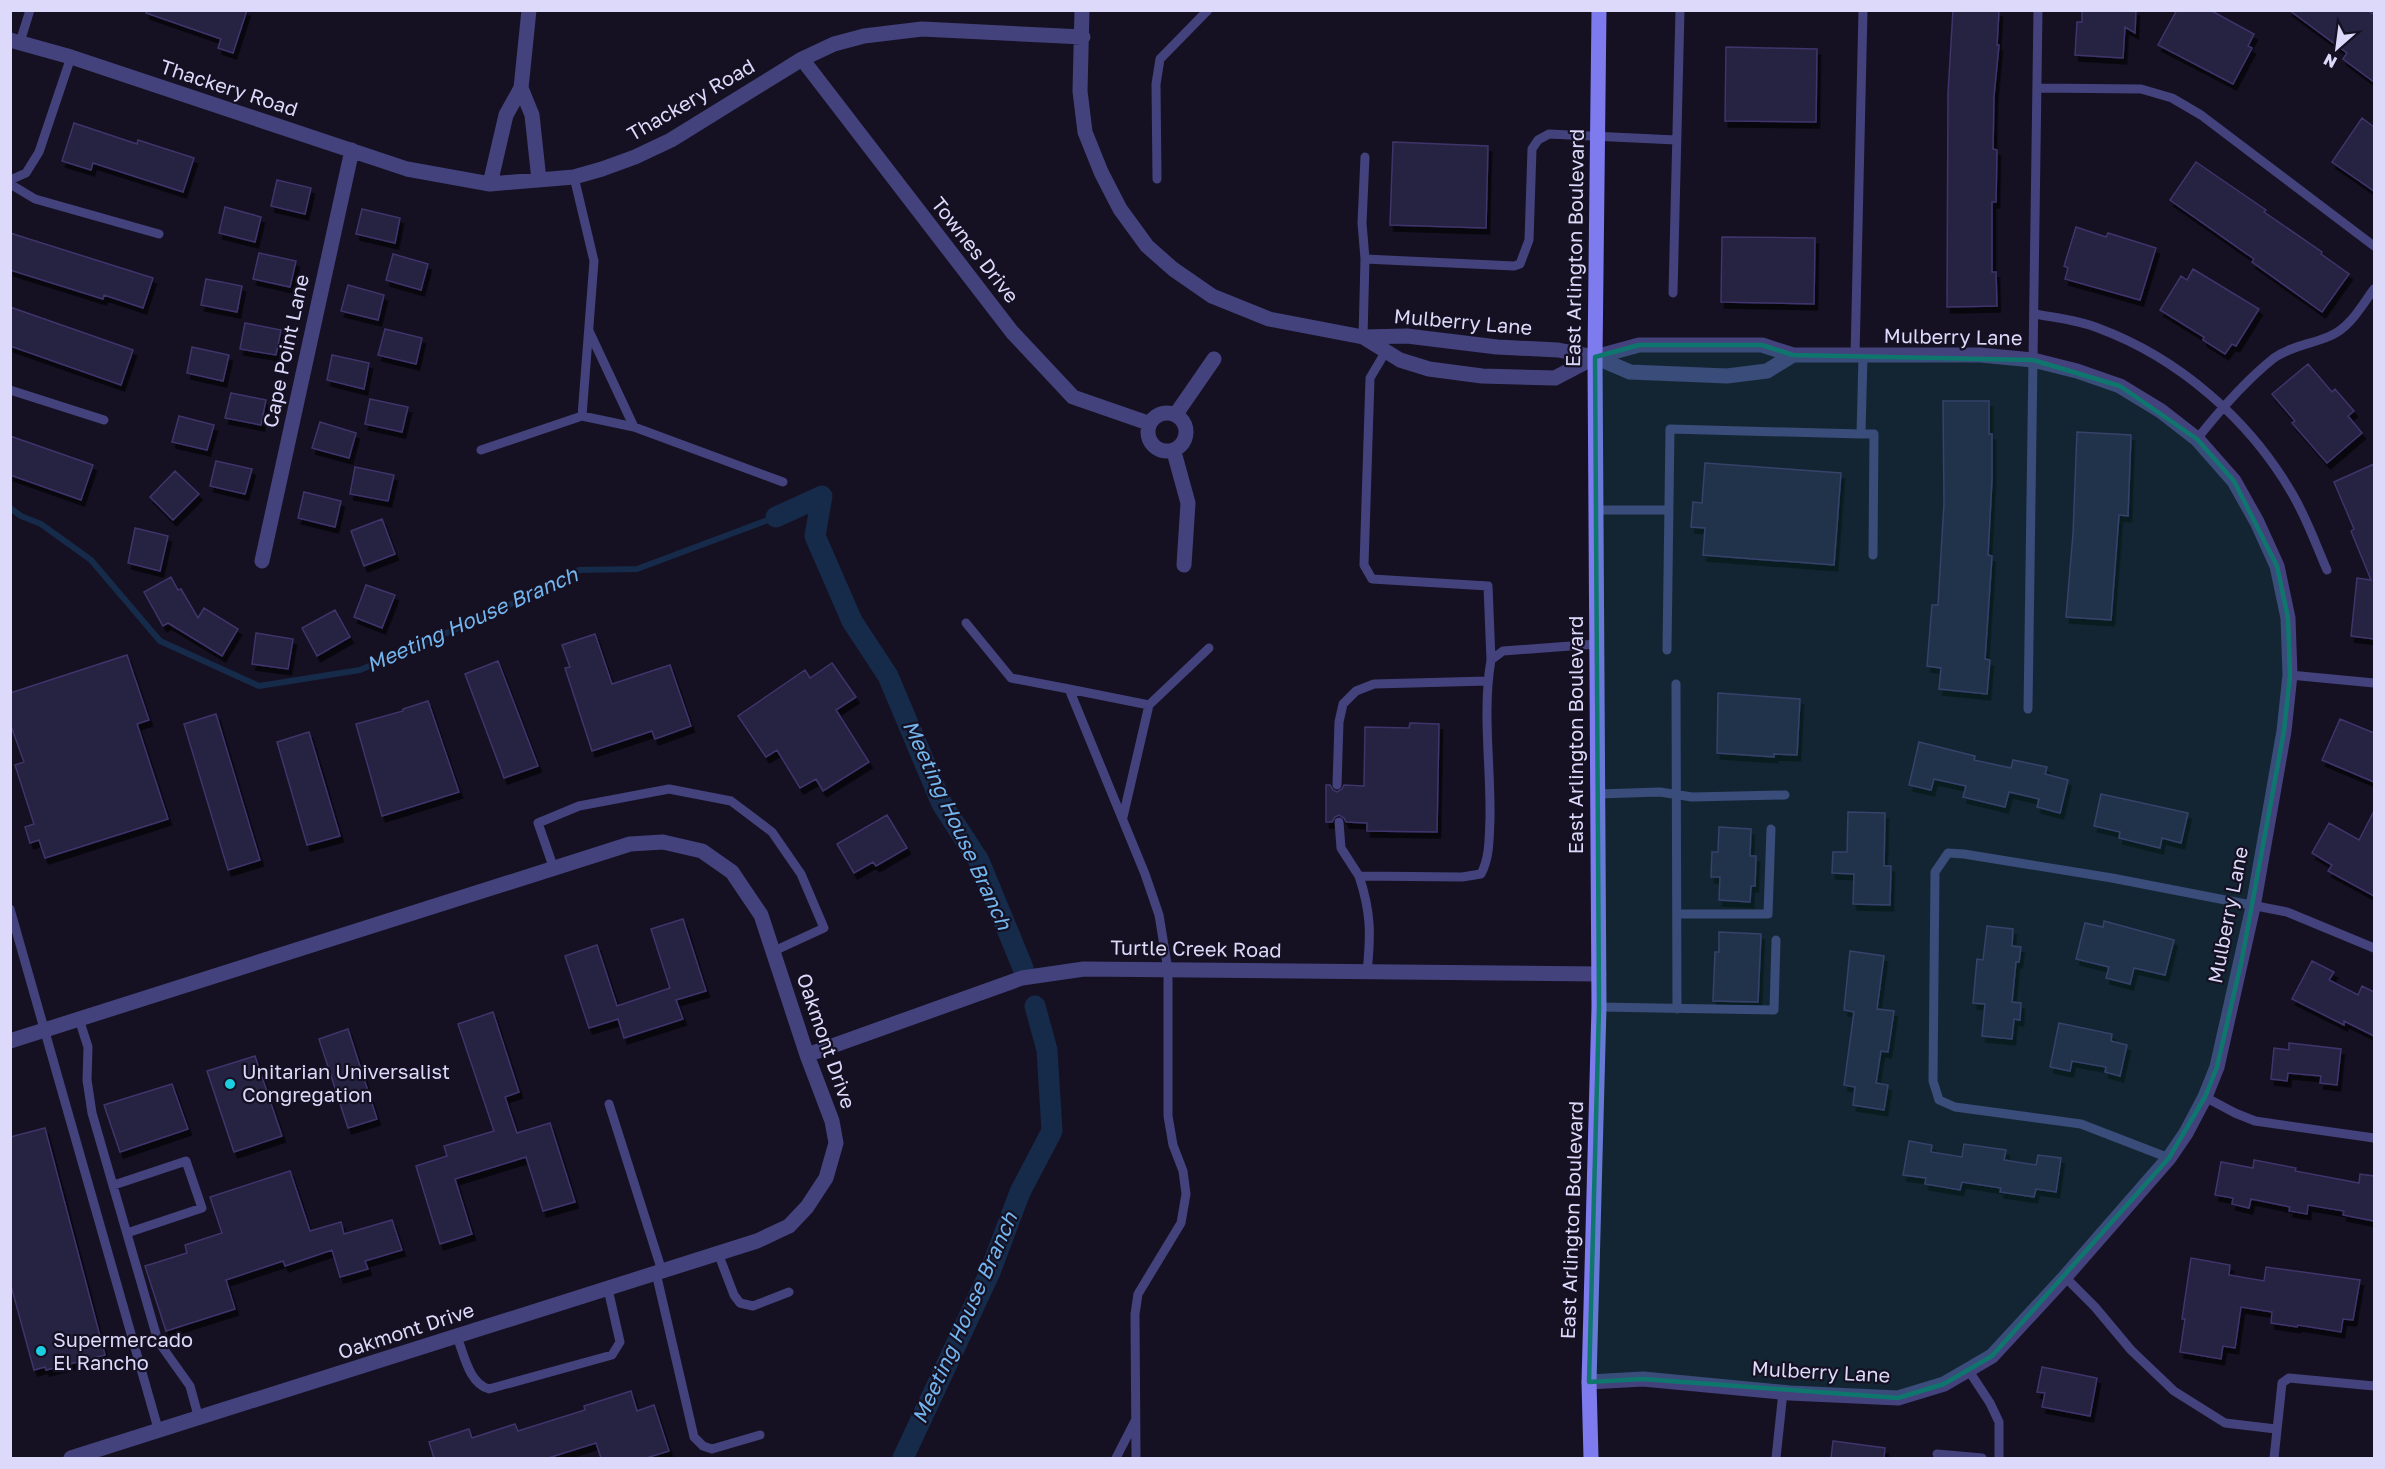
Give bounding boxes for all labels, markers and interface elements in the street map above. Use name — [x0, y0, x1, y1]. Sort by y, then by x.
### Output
north arrow — [2307, 18, 2367, 78]
text: N — [2320, 50, 2340, 73]
street label: Thackery Road — [623, 53, 758, 145]
street label: Thackery Road — [158, 54, 301, 121]
street label: East Arlington Boulevard — [1560, 129, 1588, 367]
street label: Townes Drive — [927, 192, 1025, 307]
street label: Cape Point Lane — [257, 272, 313, 430]
street label: Mulberry Lane — [1393, 303, 1533, 339]
street label: Mulberry Lane — [1883, 323, 2023, 349]
water label: Meeting House Branch — [362, 560, 582, 677]
street label: East Arlington Boulevard — [1563, 616, 1587, 854]
water label: Meeting House Branch — [898, 716, 1018, 935]
street label: Mulberry Lane — [2202, 844, 2252, 985]
street label: Turtle Creek Road — [1110, 935, 1282, 961]
street label: Oakmont Drive — [793, 970, 861, 1112]
place label: Unitarian Universalist Congregation — [242, 1059, 450, 1106]
marker: Unitarian Universalist Congregation — [223, 1077, 237, 1091]
street label: East Arlington Boulevard — [1555, 1100, 1587, 1340]
water label: Meeting House Branch — [906, 1207, 1023, 1427]
street label: Oakmont Drive — [335, 1297, 477, 1363]
place label: Supermercado El Rancho — [53, 1327, 193, 1374]
marker: Supermercado El Rancho — [34, 1344, 48, 1358]
street label: Mulberry Lane — [1751, 1355, 1891, 1387]

